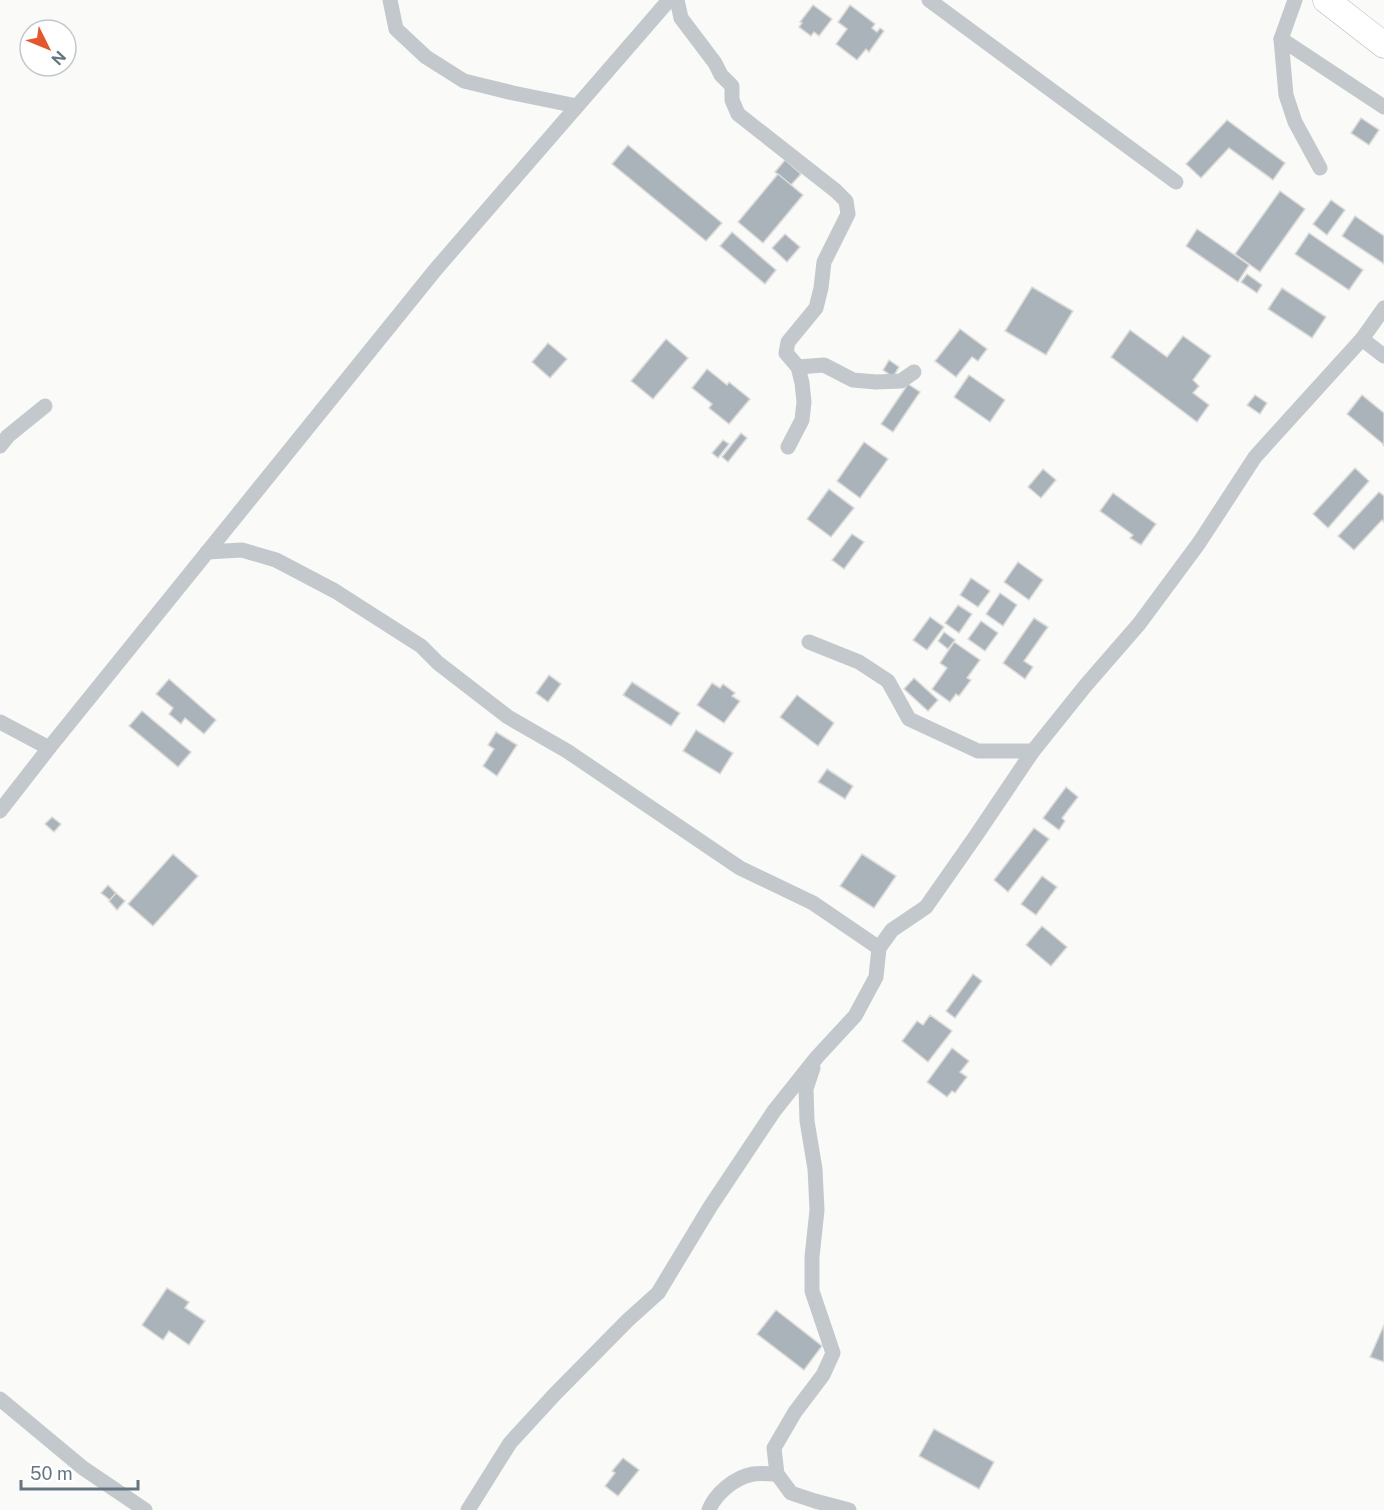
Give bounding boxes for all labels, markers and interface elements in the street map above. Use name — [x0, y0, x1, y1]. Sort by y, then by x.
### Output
north arrow — [18, 18, 78, 78]
text: N — [47, 47, 70, 69]
scale bar — [21, 1453, 138, 1491]
text: 50 m — [30, 1463, 73, 1484]

